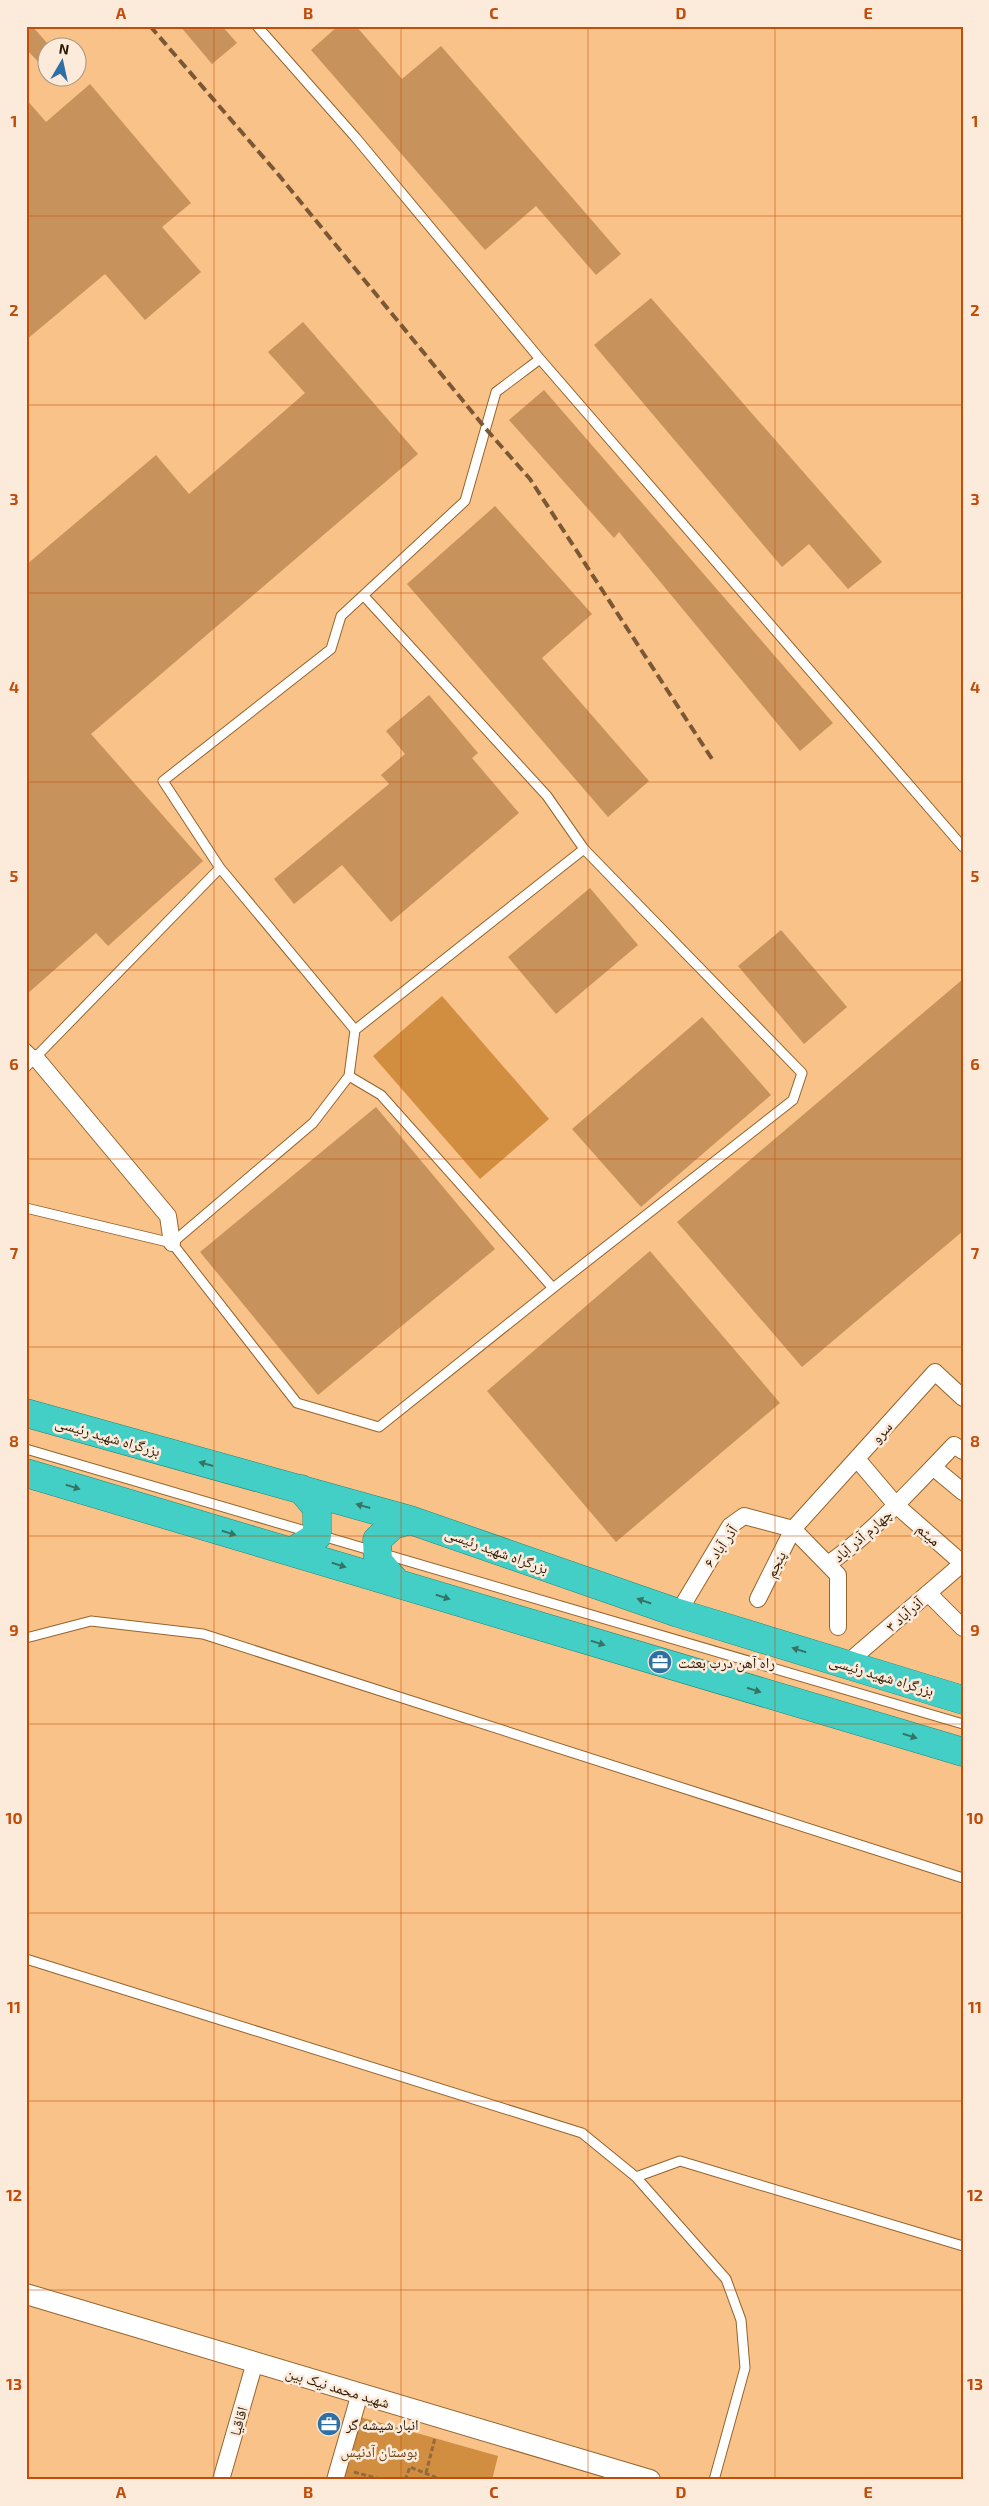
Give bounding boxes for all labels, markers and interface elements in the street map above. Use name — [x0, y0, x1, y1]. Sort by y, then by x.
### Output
text: A — [116, 3, 127, 22]
text: B — [303, 3, 313, 22]
text: C — [489, 3, 499, 22]
text: D — [676, 3, 687, 22]
text: E — [863, 3, 873, 22]
north arrow — [38, 38, 88, 88]
text: N — [58, 39, 70, 58]
text: 1 — [11, 111, 17, 130]
text: 1 — [972, 111, 978, 130]
text: 2 — [9, 300, 19, 319]
text: 2 — [970, 300, 980, 319]
text: 3 — [9, 489, 19, 508]
text: 3 — [970, 489, 980, 508]
text: 4 — [9, 677, 19, 696]
text: 4 — [970, 677, 980, 696]
text: 5 — [10, 866, 19, 885]
text: 5 — [971, 866, 980, 885]
text: 6 — [9, 1054, 19, 1073]
text: 6 — [970, 1054, 980, 1073]
text: 7 — [10, 1243, 19, 1262]
text: 7 — [971, 1243, 980, 1262]
street label: بزرگراه شهید رئیسی — [53, 1412, 163, 1462]
street label: سرو — [867, 1417, 896, 1447]
text: 8 — [9, 1431, 19, 1450]
text: 8 — [970, 1431, 980, 1450]
one-way arrow — [198, 1459, 213, 1467]
one-way arrow — [66, 1483, 81, 1491]
one-way arrow — [355, 1502, 370, 1510]
street label: چهارم آذر آباد — [829, 1504, 897, 1567]
street label: میثم — [912, 1519, 945, 1551]
street label: آذر آباد ۶ — [699, 1521, 742, 1571]
street label: بزرگراه شهید رئیسی — [442, 1523, 551, 1579]
one-way arrow — [221, 1529, 236, 1537]
street label: پنجم — [761, 1548, 791, 1581]
one-way arrow — [332, 1562, 347, 1570]
street label: ۳ آذرآباد — [882, 1592, 928, 1636]
one-way arrow — [435, 1593, 450, 1601]
one-way arrow — [636, 1597, 651, 1605]
text: 9 — [9, 1620, 19, 1639]
text: 9 — [970, 1620, 980, 1639]
one-way arrow — [591, 1640, 606, 1648]
one-way arrow — [791, 1646, 806, 1654]
office icon: راه آهن درب بعثت — [647, 1649, 673, 1675]
street label: بزرگراه شهید رئیسی — [827, 1651, 936, 1701]
place label: راه آهن درب بعثت — [678, 1653, 775, 1673]
one-way arrow — [747, 1686, 762, 1694]
one-way arrow — [902, 1733, 917, 1741]
text: 10 — [5, 1808, 23, 1827]
text: 10 — [966, 1808, 984, 1827]
text: 11 — [7, 1997, 21, 2016]
text: 11 — [968, 1997, 982, 2016]
text: 12 — [6, 2185, 22, 2204]
text: 12 — [967, 2185, 983, 2204]
street label: شهید محمد نیک بین — [283, 2363, 392, 2413]
text: 13 — [6, 2374, 22, 2393]
text: 13 — [967, 2374, 983, 2393]
street label: اقاقیا — [225, 2404, 251, 2438]
office icon: انبار شیشه گر — [316, 2411, 342, 2437]
place label: انبار شیشه گر — [345, 2415, 419, 2434]
park label: بوستان آدنیس — [341, 2442, 417, 2462]
text: A — [116, 2482, 127, 2501]
text: B — [303, 2482, 313, 2501]
text: C — [489, 2482, 499, 2501]
text: D — [676, 2482, 687, 2501]
text: E — [863, 2482, 873, 2501]

